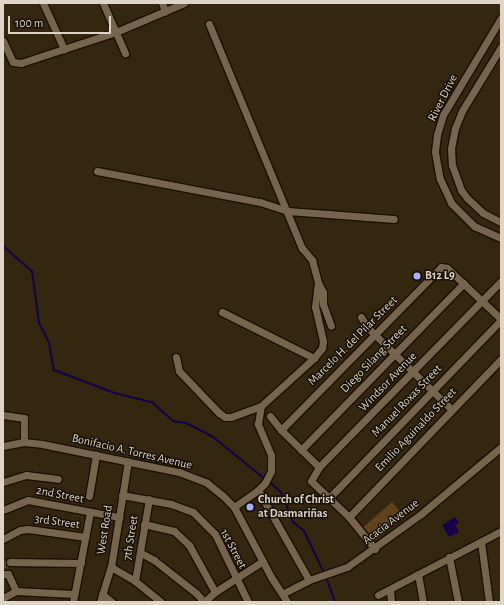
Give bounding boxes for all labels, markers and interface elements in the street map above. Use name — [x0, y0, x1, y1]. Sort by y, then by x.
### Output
scale bar — [10, 8, 113, 34]
text: 100 m — [15, 17, 43, 29]
street label: River Drive — [425, 72, 461, 124]
place label: B12 L9 — [425, 269, 455, 283]
marker: B12 L9 — [412, 271, 422, 281]
street label: Marcelo H. del Pilar Street — [305, 293, 401, 389]
street label: Diego Silang Street — [338, 322, 410, 396]
street label: Windsor Avenue — [356, 349, 420, 415]
street label: Manuel Roxas Street — [369, 362, 445, 440]
street label: Emilio Aguinaldo Street — [372, 385, 460, 475]
street label: Bonifacio A. Torres Avenue — [71, 431, 193, 473]
street label: 2nd Street — [35, 483, 85, 507]
place label: Church of Christ at Dasmariñas — [258, 493, 334, 521]
street label: Acacia Avenue — [360, 496, 422, 548]
marker: Church of Christ at Dasmariñas — [245, 502, 255, 512]
street label: West Road — [94, 504, 116, 556]
street label: 3rd Street — [34, 512, 80, 532]
street label: 7th Street — [120, 515, 142, 561]
street label: 1st Street — [217, 527, 249, 571]

